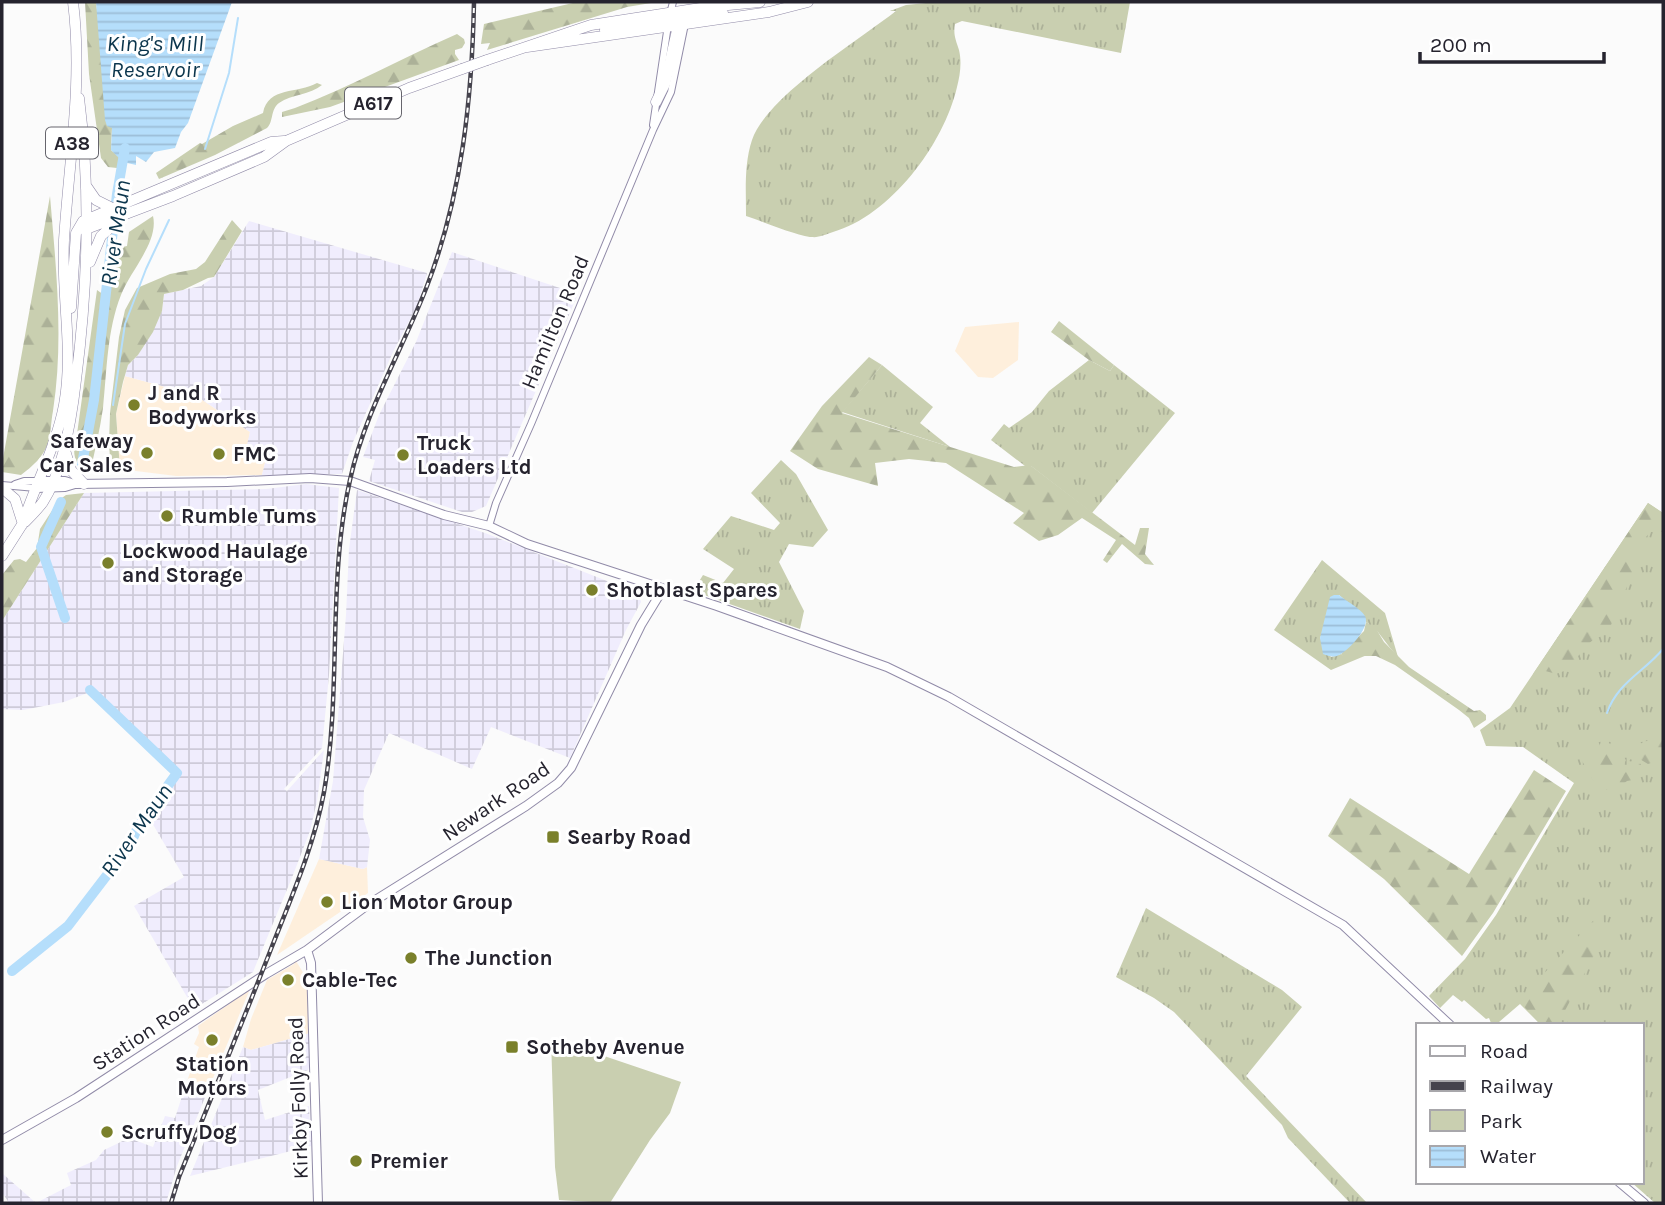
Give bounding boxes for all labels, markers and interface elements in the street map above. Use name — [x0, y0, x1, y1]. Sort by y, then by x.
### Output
scale bar — [1420, 21, 1604, 65]
water label: King's Mill Reservoir — [107, 30, 204, 83]
text: 200 m — [1430, 33, 1492, 57]
road number: A617 — [345, 88, 401, 118]
road number: A38 — [46, 127, 98, 158]
water label: River Maun — [95, 178, 136, 288]
street label: Hamilton Road — [516, 252, 594, 392]
place label: J and R Bodyworks — [148, 381, 257, 429]
marker: J and R Bodyworks — [126, 397, 142, 413]
place label: Safeway Car Sales — [40, 429, 133, 477]
place label: Truck Loaders Ltd — [417, 431, 532, 479]
place label: FMC — [233, 442, 276, 466]
marker: Safeway Car Sales — [139, 445, 155, 461]
marker: FMC — [211, 446, 227, 462]
marker: Truck Loaders Ltd — [395, 447, 411, 463]
place label: Rumble Tums — [181, 504, 317, 528]
marker: Rumble Tums — [159, 508, 175, 524]
place label: Lockwood Haulage and Storage — [122, 539, 308, 587]
marker: Lockwood Haulage and Storage — [100, 555, 116, 571]
place label: Shotblast Spares — [606, 578, 778, 602]
marker: Shotblast Spares — [584, 582, 600, 598]
street label: Newark Road — [438, 756, 554, 846]
water label: River Maun — [95, 779, 178, 882]
place label: Searby Road — [567, 825, 691, 849]
marker: Searby Road — [545, 829, 561, 845]
place label: Lion Motor Group — [341, 890, 513, 914]
marker: Lion Motor Group — [319, 894, 335, 910]
place label: The Junction — [425, 946, 553, 970]
marker: The Junction — [403, 950, 419, 966]
place label: Cable-Tec — [302, 968, 398, 992]
marker: Cable-Tec — [280, 972, 296, 988]
street label: Station Road — [88, 988, 204, 1076]
street label: Kirkby Folly Road — [283, 1016, 313, 1180]
legend — [1416, 1023, 1644, 1184]
marker: Station Motors — [204, 1032, 220, 1048]
place label: Sotheby Avenue — [526, 1035, 685, 1059]
marker: Sotheby Avenue — [504, 1039, 520, 1055]
text: Road — [1480, 1039, 1528, 1063]
place label: Station Motors — [175, 1052, 249, 1100]
text: Railway — [1480, 1074, 1553, 1098]
text: Park — [1480, 1109, 1523, 1133]
place label: Scruffy Dog — [121, 1120, 237, 1144]
marker: Scruffy Dog — [99, 1124, 115, 1140]
text: Water — [1480, 1144, 1536, 1168]
place label: Premier — [370, 1149, 449, 1173]
marker: Premier — [348, 1153, 364, 1169]

